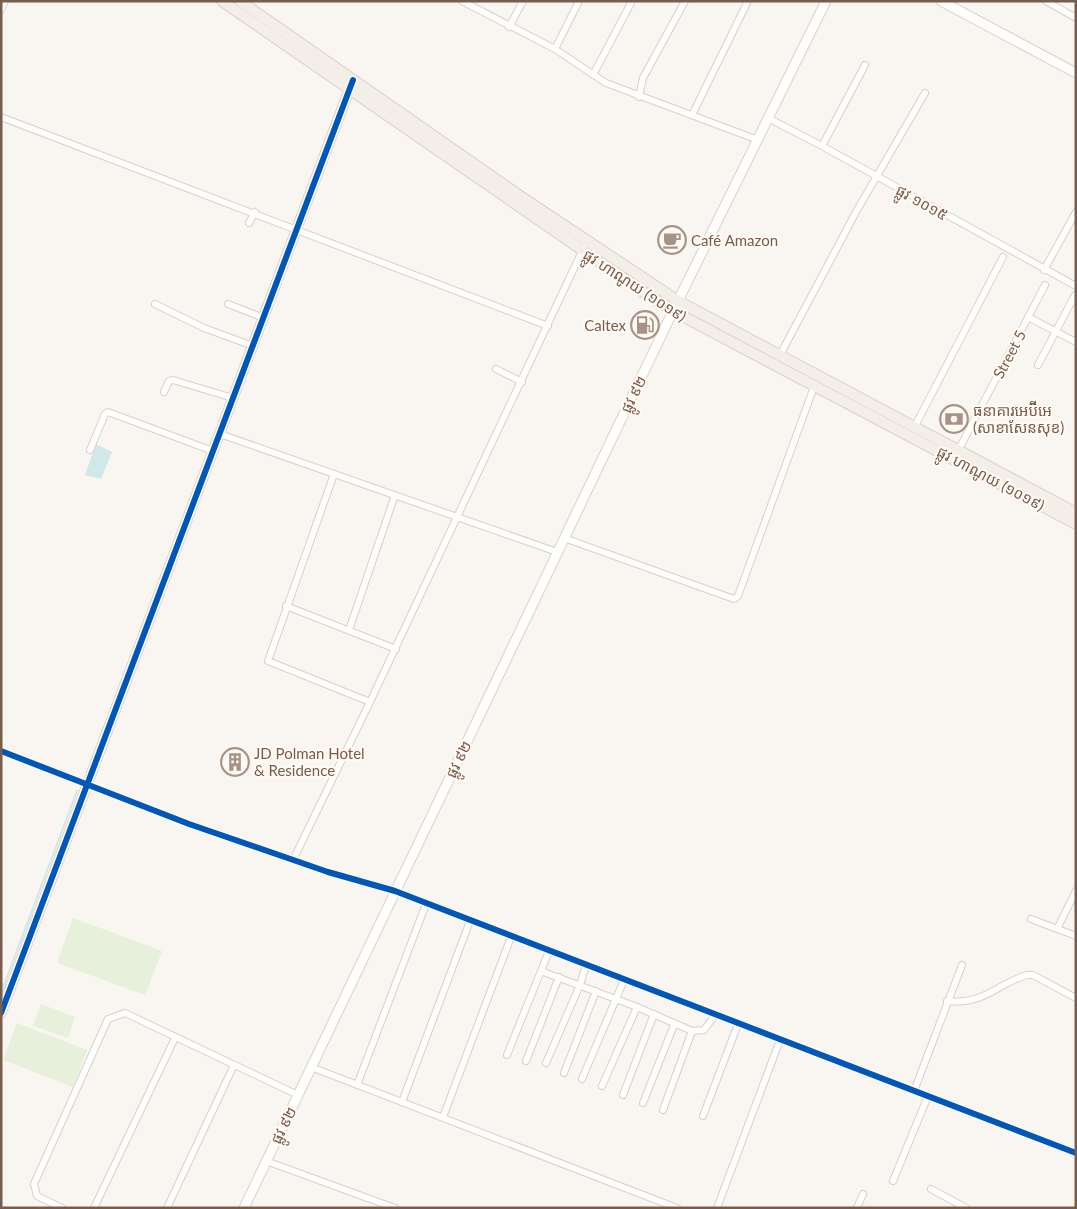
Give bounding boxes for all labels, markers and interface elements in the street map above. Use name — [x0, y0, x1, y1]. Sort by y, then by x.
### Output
street label: ផ្លូវ ១០១៥ — [890, 180, 951, 228]
cafe icon: Café Amazon — [657, 225, 687, 255]
place label: Café Amazon — [691, 231, 778, 249]
street label: ផ្លូវ ហាណូយ (១០១៩) — [577, 245, 690, 330]
fuel station icon: Caltex — [630, 310, 660, 340]
place label: Caltex — [584, 316, 627, 334]
street label: Street 5 — [989, 327, 1029, 381]
street label: ផ្លូវ ៩២ — [616, 373, 655, 418]
place label: ធនាគារអេប៊ីអេ (សាខាសែនសុខ) — [973, 400, 1064, 437]
bank icon: ធនាគារអេប៊ីអេ (សាខាសែនសុខ) — [939, 404, 969, 434]
street label: ផ្លូវ ហាណូយ (១០១៩) — [932, 442, 1048, 519]
street label: ផ្លូវ ៩២ — [441, 738, 480, 783]
place label: JD Polman Hotel & Residence — [254, 744, 365, 779]
building icon: JD Polman Hotel & Residence — [220, 747, 250, 777]
street label: ផ្លូវ ៩២ — [266, 1104, 305, 1149]

